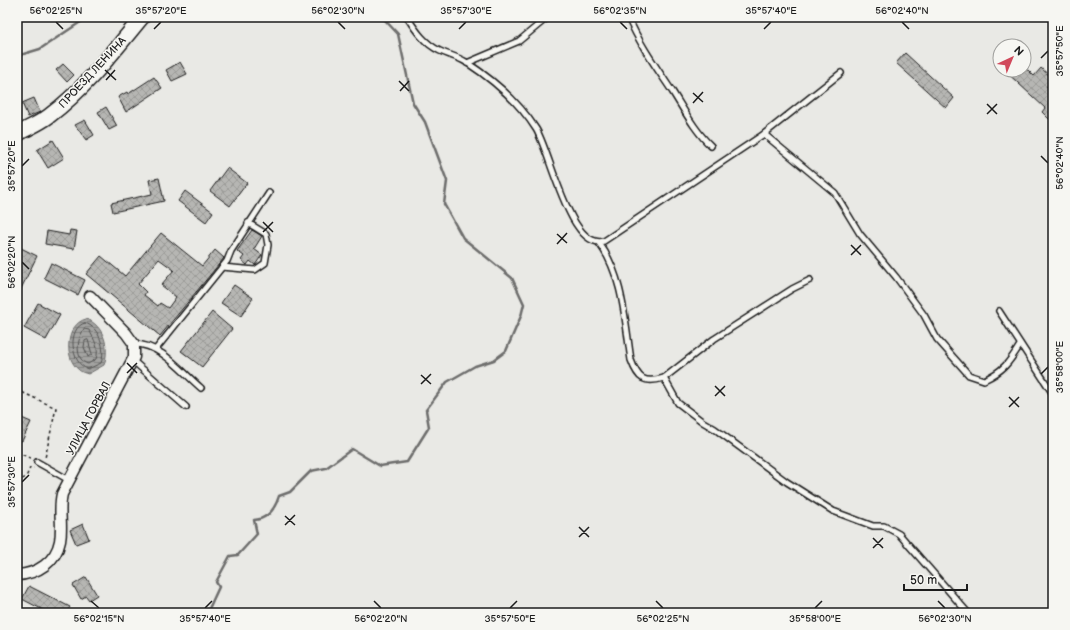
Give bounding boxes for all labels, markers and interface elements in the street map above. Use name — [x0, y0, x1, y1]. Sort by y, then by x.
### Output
text: 56°02'25"N — [29, 5, 83, 17]
text: 35°57'20"E — [135, 5, 187, 17]
text: 56°02'30"N — [311, 5, 365, 17]
text: 35°57'30"E — [440, 5, 492, 17]
text: 56°02'35"N — [593, 5, 647, 17]
text: 35°57'40"E — [745, 5, 797, 17]
text: 56°02'40"N — [875, 5, 929, 17]
text: 35°57'50"E — [1054, 25, 1066, 77]
street label: ПРОЕЗД ЛЕНИНА — [56, 34, 129, 111]
north arrow — [992, 38, 1032, 78]
text: N — [1011, 44, 1026, 59]
text: 56°02'40"N — [1054, 136, 1066, 190]
text: 35°57'20"E — [6, 140, 18, 192]
text: 56°02'20"N — [6, 235, 18, 289]
text: 35°58'00"E — [1054, 340, 1066, 393]
street label: УЛИЦА ГОРВАЛ — [64, 379, 113, 457]
text: 35°57'30"E — [6, 456, 18, 508]
scale bar — [904, 566, 967, 592]
text: 50 m — [910, 573, 937, 588]
text: 56°02'15"N — [73, 613, 125, 625]
text: 35°57'40"E — [179, 613, 231, 625]
text: 56°02'20"N — [354, 613, 408, 625]
text: 35°57'50"E — [484, 613, 536, 625]
text: 56°02'25"N — [636, 613, 690, 625]
text: 35°58'00"E — [789, 613, 842, 625]
text: 56°02'30"N — [918, 613, 972, 625]

